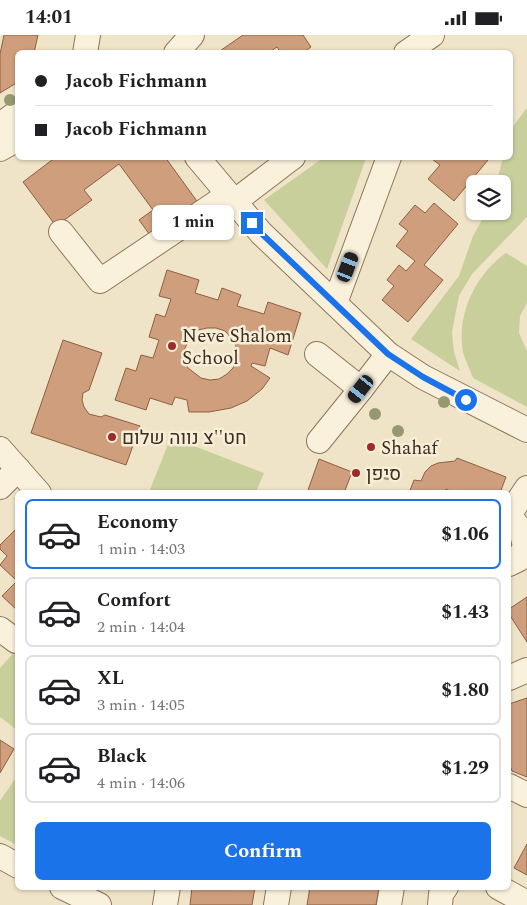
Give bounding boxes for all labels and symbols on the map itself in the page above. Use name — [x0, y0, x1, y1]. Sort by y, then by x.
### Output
callout: 1 min — [152, 205, 234, 241]
route end — [241, 212, 263, 234]
car — [335, 250, 360, 284]
place label: Neve Shalom School — [182, 322, 292, 373]
marker: Neve Shalom School — [166, 340, 178, 352]
car — [345, 373, 376, 405]
route start — [455, 389, 477, 411]
place label: חט''צ נווה שלום — [122, 424, 246, 453]
marker: חט''צ נווה שלום — [106, 431, 118, 443]
place label: Shahaf — [381, 434, 439, 463]
marker: Shahaf — [365, 441, 377, 453]
place label: סיפן — [366, 460, 401, 489]
marker: סיפן — [350, 467, 362, 479]

